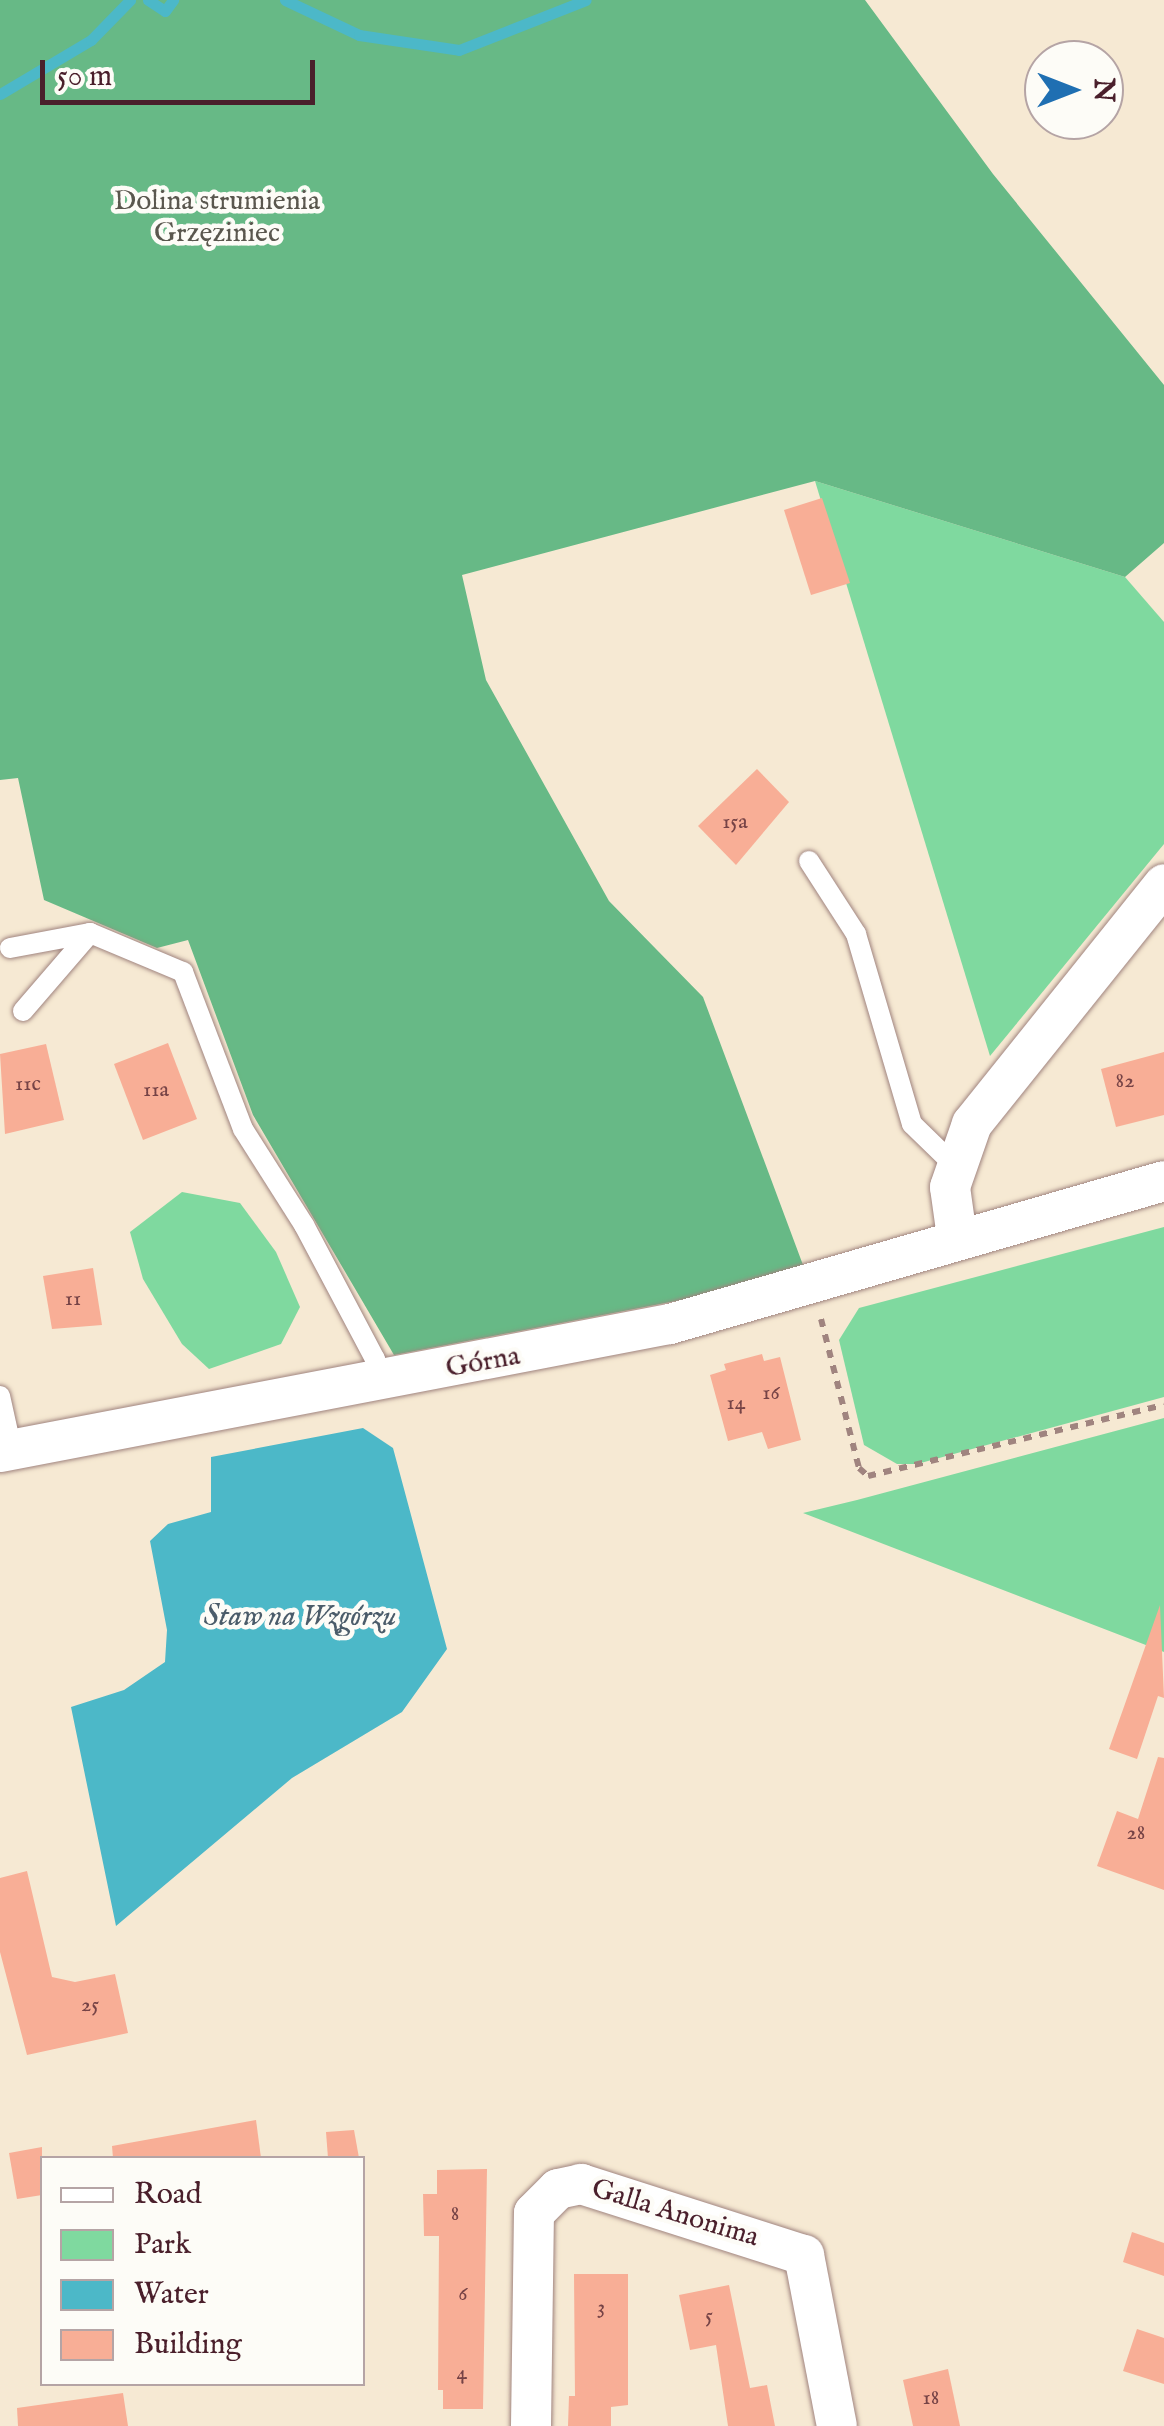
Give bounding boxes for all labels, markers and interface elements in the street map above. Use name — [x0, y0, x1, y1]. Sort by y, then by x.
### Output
scale bar — [45, 40, 320, 102]
north arrow — [1024, 40, 1124, 140]
text: 50 m — [57, 58, 112, 96]
text: N — [1085, 78, 1120, 102]
park label: Dolina strumienia Grzęziniec — [114, 185, 320, 251]
house number: 15a — [722, 810, 748, 836]
house number: 82 — [1116, 1069, 1134, 1095]
house number: 11c — [15, 1072, 41, 1098]
house number: 11a — [143, 1078, 169, 1104]
house number: 11 — [65, 1287, 81, 1313]
street label: Górna — [443, 1340, 523, 1386]
house number: 16 — [762, 1381, 780, 1407]
house number: 14 — [727, 1391, 745, 1417]
water label: Staw na Wzgórzu — [204, 1599, 396, 1635]
house number: 28 — [1127, 1821, 1145, 1847]
house number: 25 — [81, 1993, 99, 2019]
legend — [40, 2156, 365, 2386]
street label: Galla Anonima — [587, 2173, 763, 2255]
text: Road — [134, 2176, 202, 2214]
house number: 8 — [451, 2202, 459, 2228]
text: Park — [134, 2226, 191, 2264]
text: Water — [134, 2276, 209, 2314]
house number: 6 — [458, 2282, 468, 2308]
house number: 3 — [597, 2295, 605, 2321]
house number: 5 — [705, 2304, 713, 2330]
text: Building — [134, 2326, 242, 2364]
house number: 4 — [457, 2361, 467, 2387]
house number: 18 — [923, 2386, 939, 2412]

